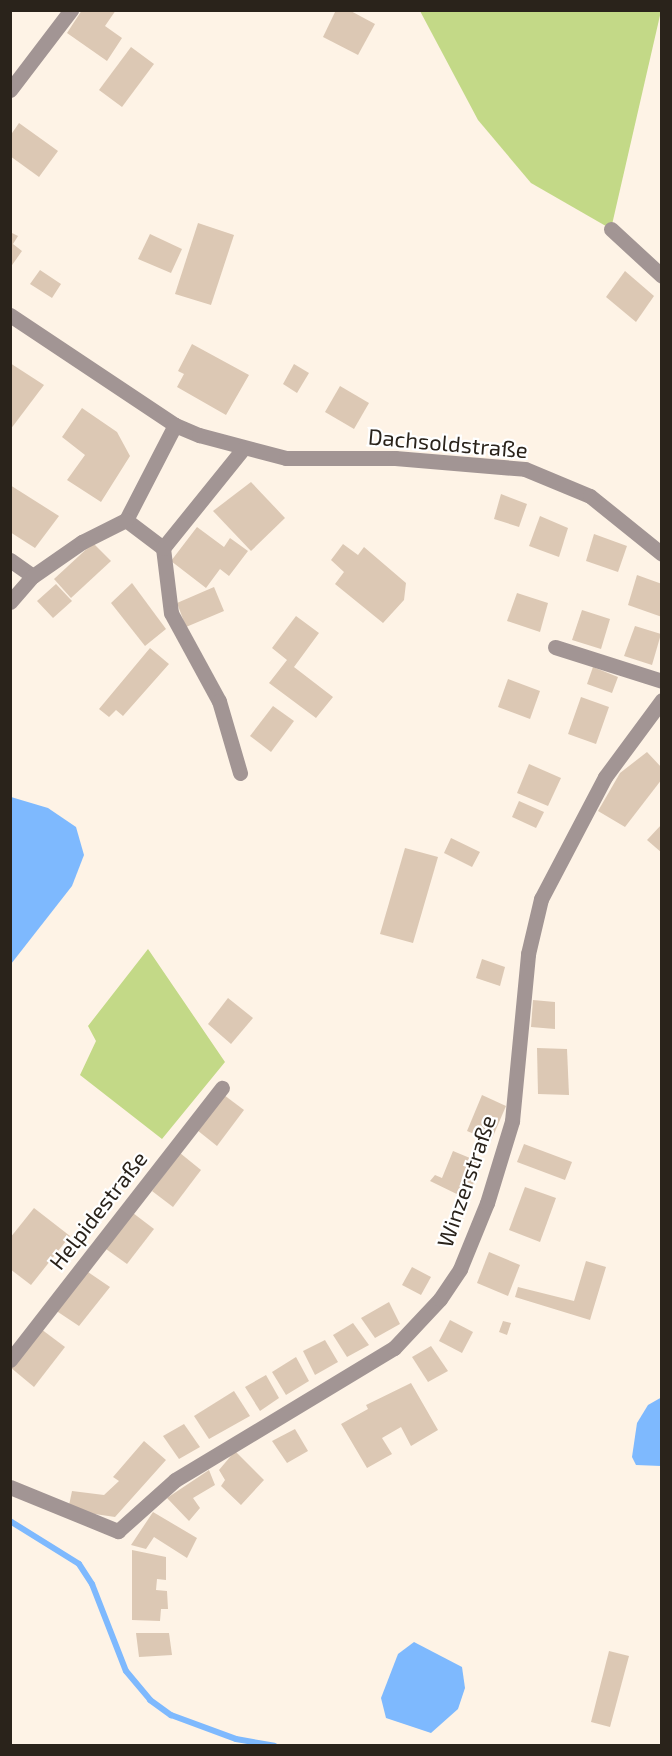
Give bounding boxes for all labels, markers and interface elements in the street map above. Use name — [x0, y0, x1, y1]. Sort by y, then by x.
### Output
street label: Dachsoldstraße — [367, 423, 529, 463]
street label: Winzerstraße — [431, 1111, 501, 1251]
street label: Helpidestraße — [44, 1146, 152, 1274]

